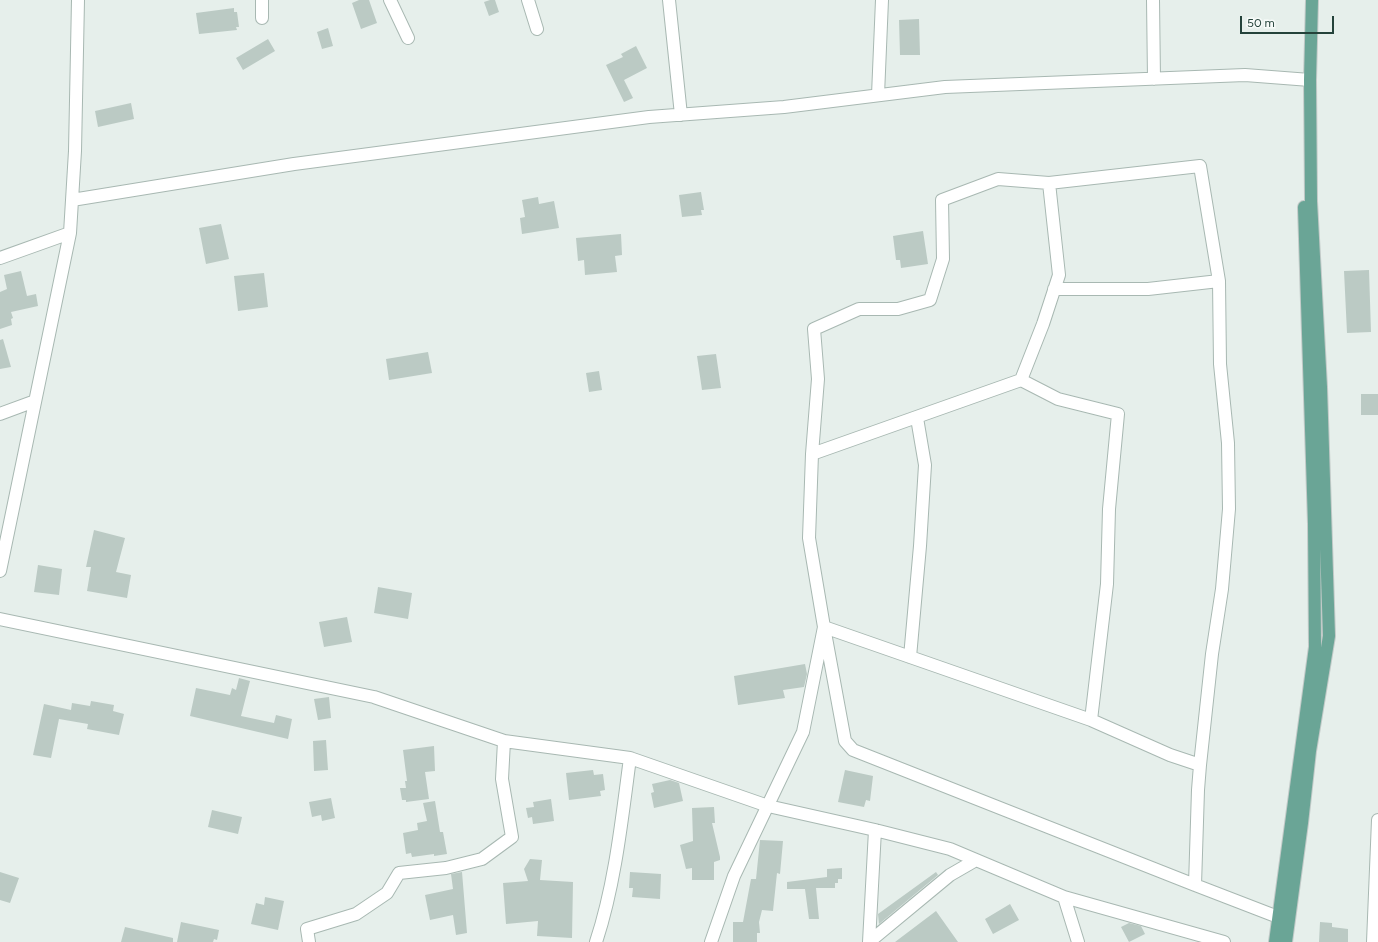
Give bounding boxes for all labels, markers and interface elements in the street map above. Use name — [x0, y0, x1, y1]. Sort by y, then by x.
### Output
scale bar — [1242, 8, 1336, 34]
text: 50 m — [1247, 16, 1275, 30]

